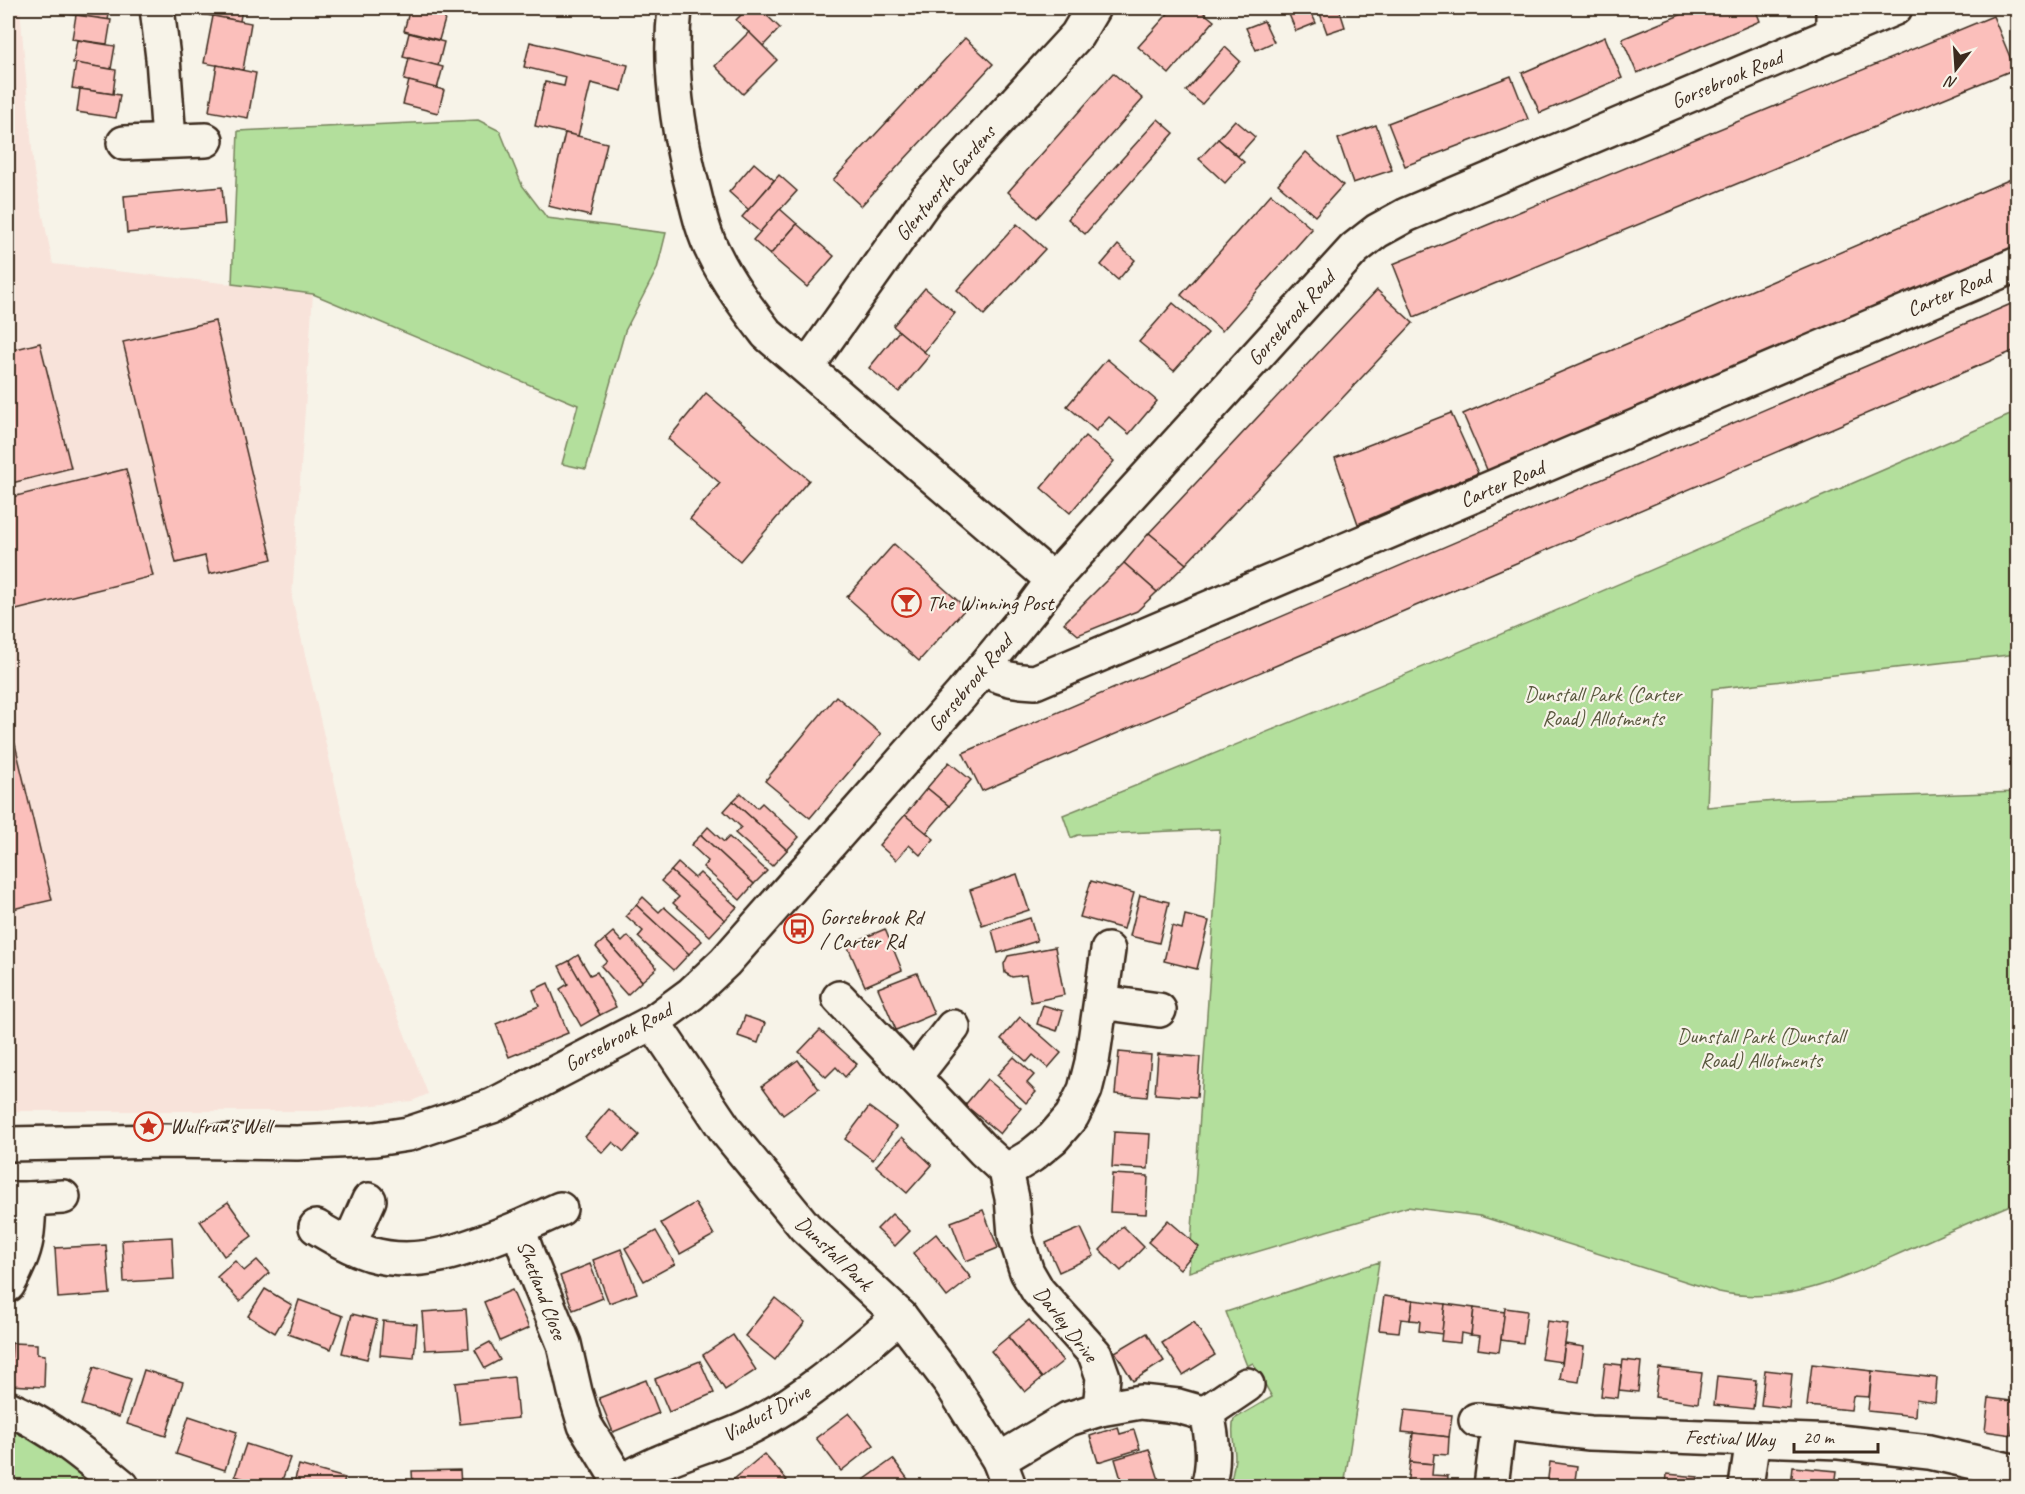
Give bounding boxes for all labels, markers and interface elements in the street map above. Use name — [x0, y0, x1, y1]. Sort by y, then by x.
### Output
north arrow — [1926, 39, 1986, 99]
street label: Gorsebrook Road — [1667, 43, 1789, 114]
text: N — [1941, 70, 1960, 93]
street label: Glentworth Gardens — [889, 119, 1002, 246]
street label: Carter Road — [1903, 262, 1998, 322]
street label: Gorsebrook Road — [1242, 263, 1342, 371]
street label: Carter Road — [1456, 453, 1551, 513]
bar icon: The Winning Post — [890, 587, 922, 619]
place label: The Winning Post — [927, 590, 1055, 616]
street label: Gorsebrook Road — [922, 627, 1020, 737]
park label: Dunstall Park (Carter Road) Allotments — [1525, 681, 1683, 731]
place label: Gorsebrook Rd / Carter Rd — [820, 904, 926, 954]
bus stop icon: Gorsebrook Rd / Carter Rd — [783, 913, 815, 945]
street label: Gorsebrook Road — [560, 996, 679, 1077]
park label: Dunstall Park (Dunstall Road) Allotments — [1677, 1023, 1848, 1073]
place icon: Wulfrun's Well — [133, 1110, 165, 1142]
place label: Wulfrun's Well — [170, 1113, 275, 1139]
street label: Dunstall Park — [790, 1210, 880, 1298]
street label: Shetland Close — [511, 1237, 574, 1345]
street label: Darley Drive — [1028, 1281, 1105, 1369]
street label: Viaduct Drive — [718, 1378, 815, 1448]
scale bar — [1794, 1416, 1878, 1454]
street label: Festival Way — [1685, 1423, 1777, 1453]
text: 20 m — [1803, 1426, 1836, 1448]

